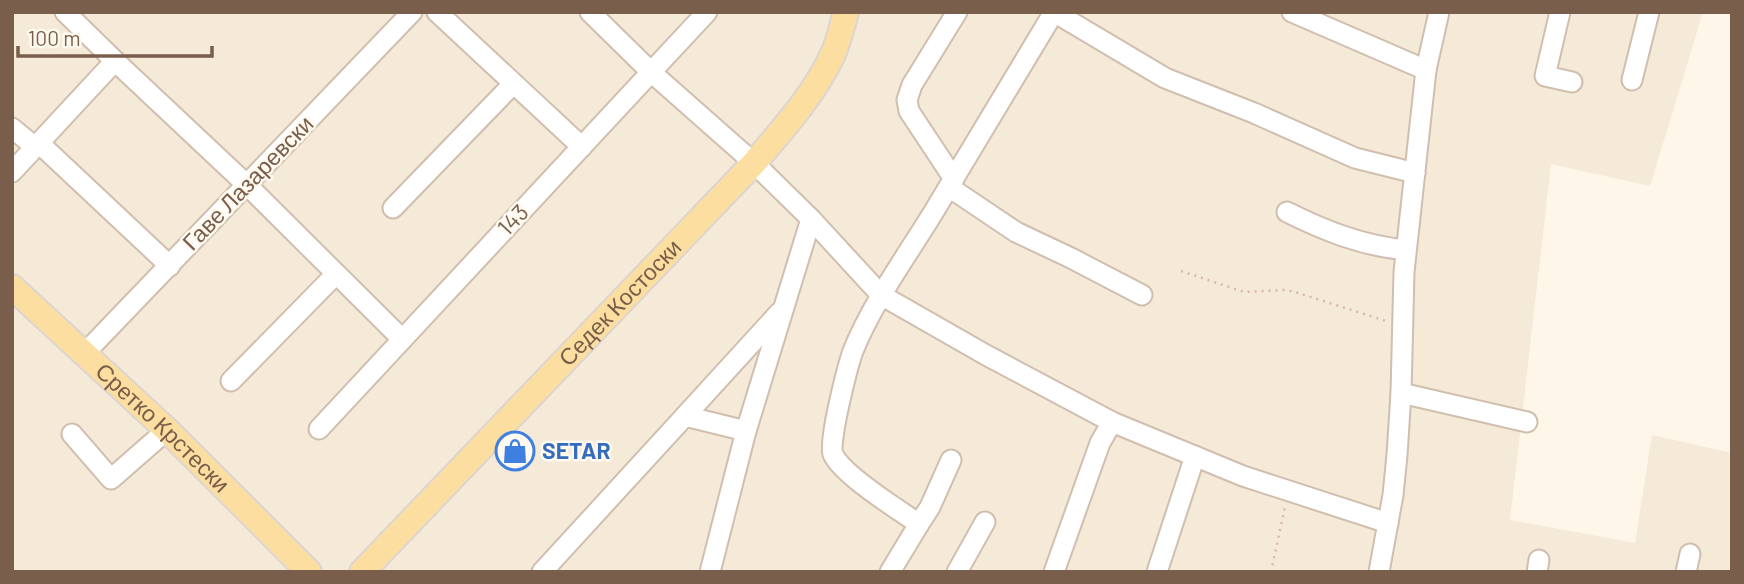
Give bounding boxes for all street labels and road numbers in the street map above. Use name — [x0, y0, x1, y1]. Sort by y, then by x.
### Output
street label: Гаве Лазаревски — [176, 109, 319, 255]
street label: 143 — [491, 198, 534, 241]
street label: Седек Костоски — [552, 233, 687, 371]
street label: Сретко Крстески — [90, 356, 236, 498]

